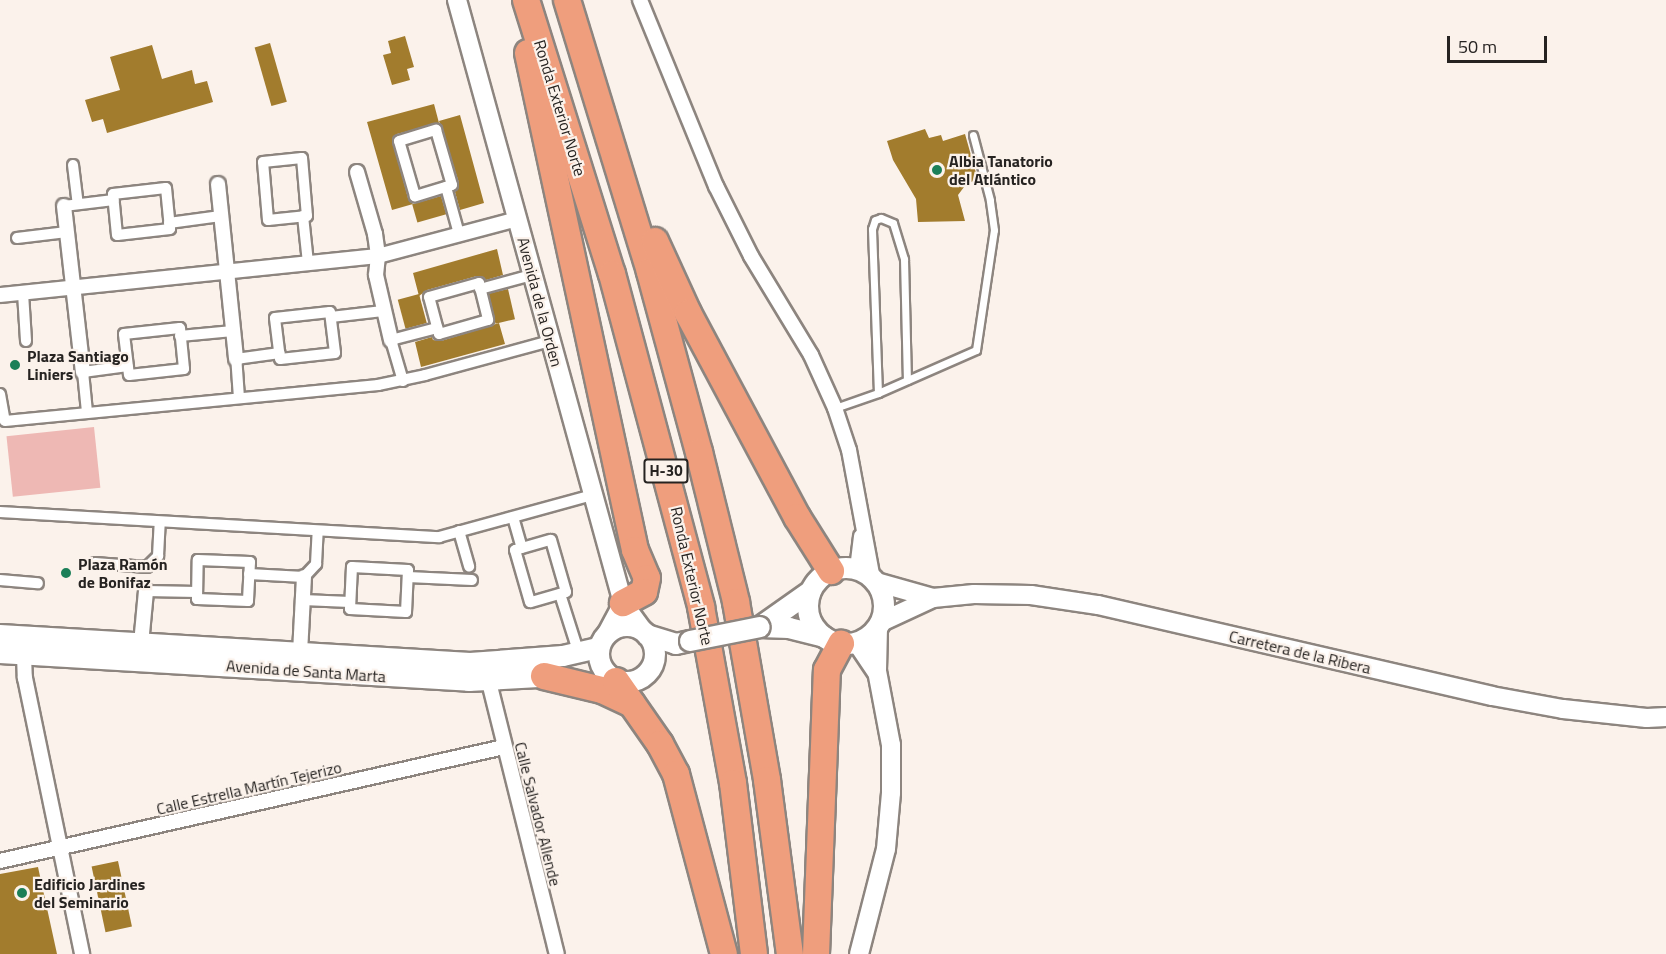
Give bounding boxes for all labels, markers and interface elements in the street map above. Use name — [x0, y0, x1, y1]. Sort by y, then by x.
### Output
scale bar — [1450, 24, 1550, 62]
text: 50 m — [1458, 33, 1497, 60]
street label: Ronda Exterior Norte — [530, 38, 590, 178]
place label: Albia Tanatorio del Atlántico — [949, 151, 1053, 189]
marker: Albia Tanatorio del Atlántico — [930, 163, 944, 177]
street label: Avenida de la Orden — [513, 235, 567, 369]
place label: Plaza Santiago Liniers — [27, 346, 129, 384]
marker: Plaza Santiago Liniers — [8, 358, 22, 372]
road number: H-30 — [642, 459, 690, 483]
street label: Ronda Exterior Norte — [667, 505, 717, 647]
place label: Plaza Ramón de Bonifaz — [78, 554, 168, 592]
marker: Plaza Ramón de Bonifaz — [59, 566, 73, 580]
street label: Carretera de la Ribera — [1227, 626, 1373, 678]
street label: Avenida de Santa Marta — [226, 656, 386, 686]
street label: Calle Salvador Allende — [511, 740, 565, 888]
street label: Calle Estrella Martín Tejerizo — [154, 757, 344, 819]
place label: Edificio Jardines del Seminario — [34, 874, 145, 912]
marker: Edificio Jardines del Seminario — [15, 886, 29, 900]

